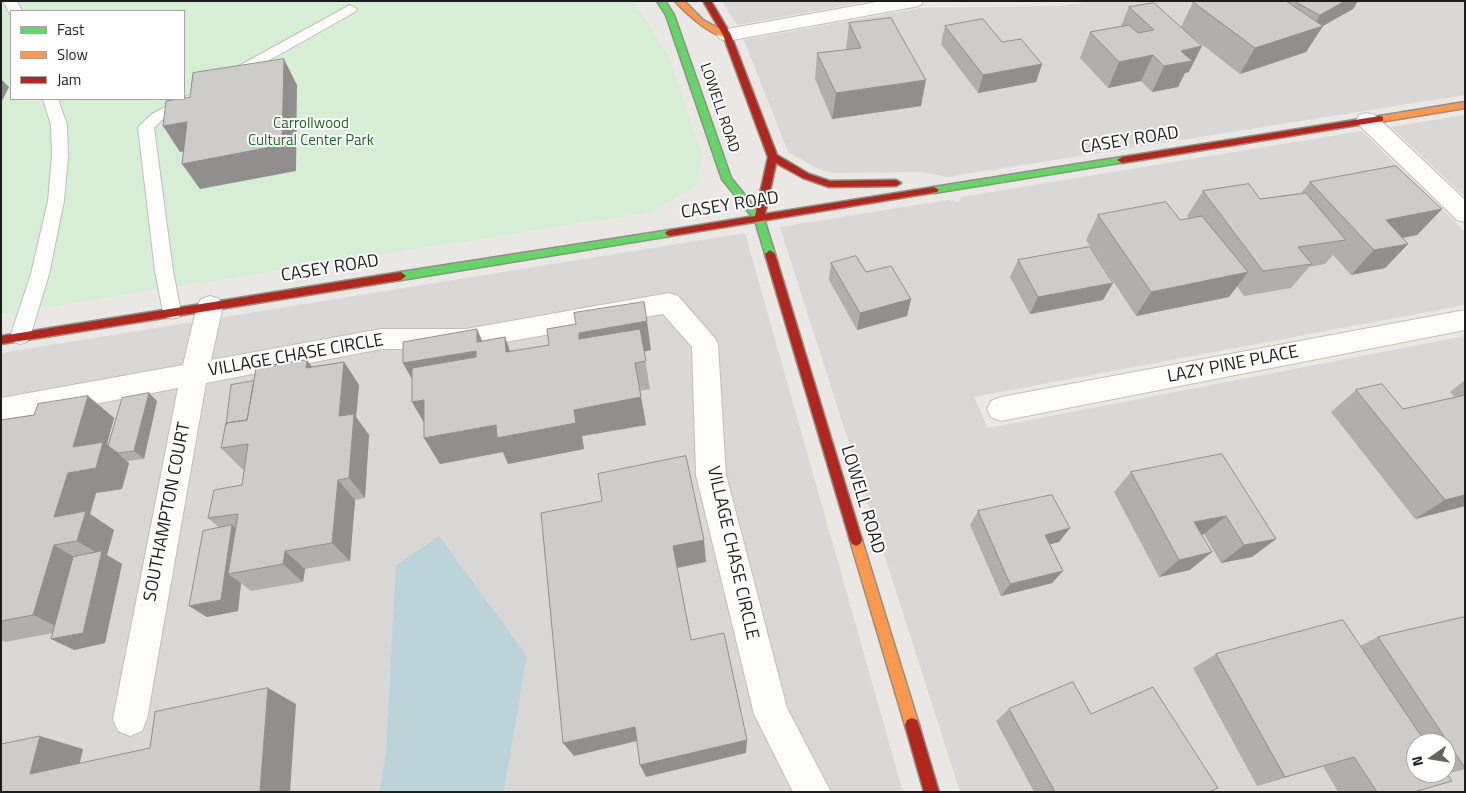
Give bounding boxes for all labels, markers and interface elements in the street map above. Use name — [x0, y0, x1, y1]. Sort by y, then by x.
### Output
legend — [10, 10, 185, 100]
text: Fast — [57, 18, 84, 41]
text: Slow — [57, 43, 88, 66]
street label: LOWELL ROAD — [695, 61, 743, 155]
text: Jam — [57, 68, 81, 91]
park label: Carrollwood Cultural Center Park — [248, 115, 374, 150]
street label: CASEY ROAD — [1079, 123, 1181, 159]
street label: CASEY ROAD — [679, 188, 781, 224]
street label: CASEY ROAD — [279, 251, 381, 287]
street label: VILLAGE CHASE CIRCLE — [207, 330, 385, 382]
street label: LAZY PINE PLACE — [1165, 342, 1301, 388]
street label: SOUTHAMPTON COURT — [140, 421, 196, 603]
street label: LOWELL ROAD — [835, 443, 889, 557]
street label: VILLAGE CHASE CIRCLE — [702, 464, 762, 642]
north arrow — [1406, 733, 1456, 783]
text: N — [1406, 754, 1428, 768]

